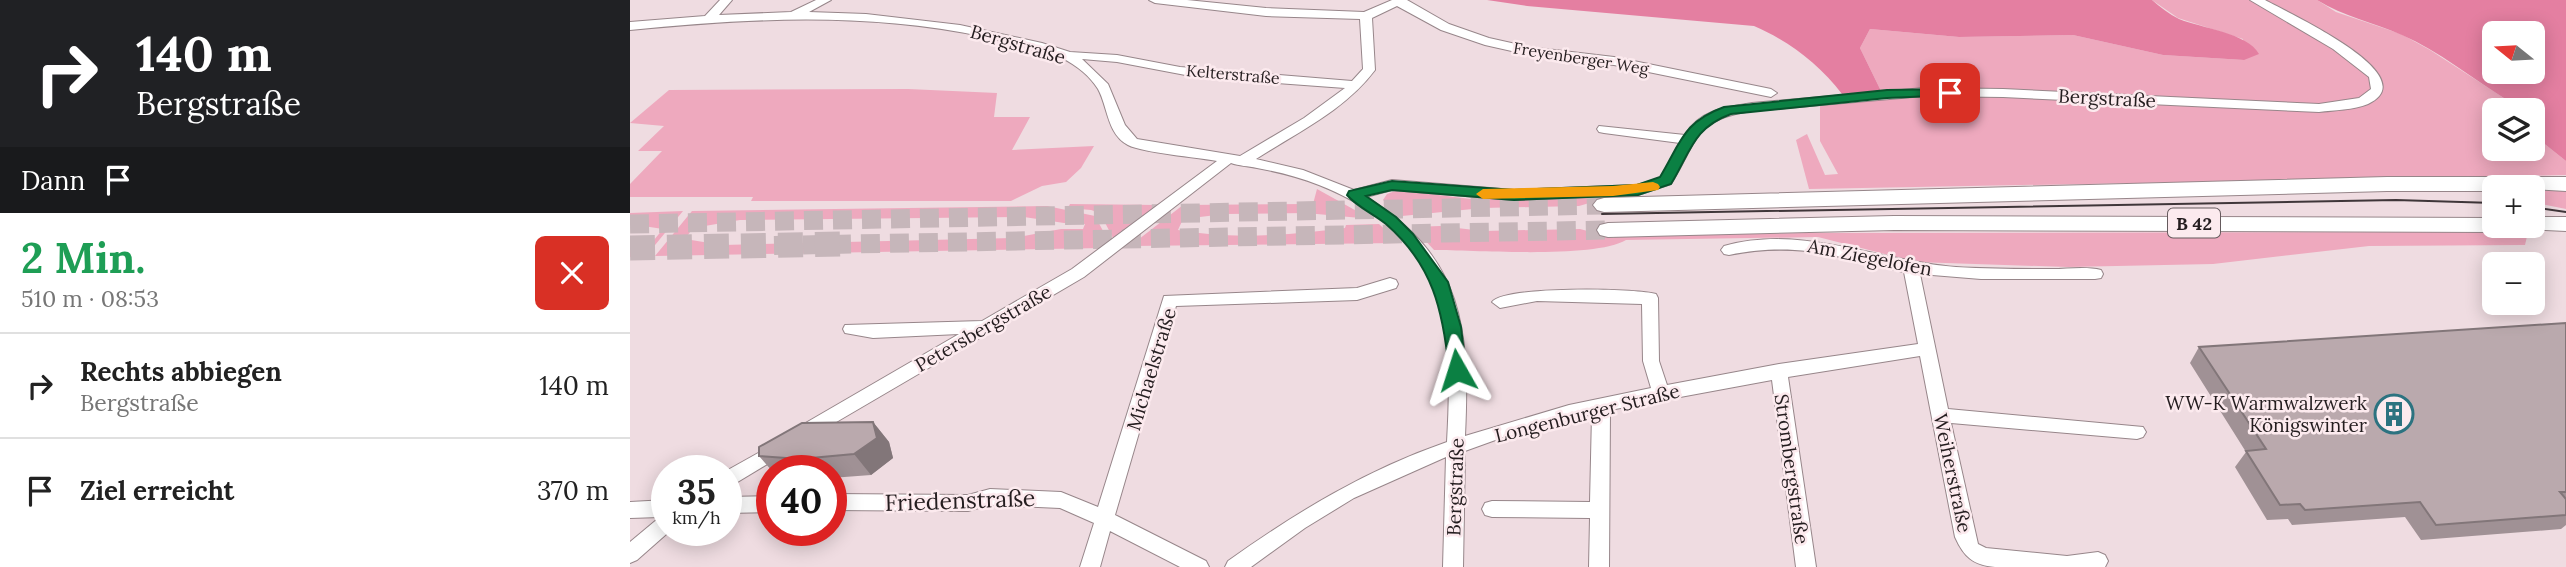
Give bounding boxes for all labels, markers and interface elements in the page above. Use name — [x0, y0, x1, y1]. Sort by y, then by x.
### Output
street label: Bergstraße — [968, 19, 1068, 69]
north arrow — [2482, 21, 2544, 84]
map controls — [2482, 21, 2545, 315]
text: 140 m — [136, 22, 272, 84]
icon: right — [21, 28, 112, 119]
street label: Freyenberger Weg — [1512, 37, 1651, 79]
street label: Kelterstraße — [1185, 60, 1281, 88]
pin — [1920, 63, 1980, 123]
icon: arrive — [1931, 74, 1969, 112]
text: Bergstraße — [136, 83, 301, 124]
street label: Bergstraße — [2057, 83, 2157, 113]
button: layers — [2482, 98, 2545, 161]
icon: arrive — [99, 161, 137, 199]
text: Dann — [21, 164, 85, 197]
button: + — [2482, 175, 2545, 238]
road number: B 42 — [2168, 208, 2220, 238]
text: 2 Min. — [21, 231, 145, 285]
street label: Am Ziegelofen — [1805, 233, 1934, 281]
button: close — [535, 236, 609, 310]
button: − — [2482, 252, 2545, 315]
street label: Petersbergstraße — [911, 279, 1055, 377]
text: 510 m · 08:53 — [21, 284, 159, 313]
street label: Michaelstraße — [1121, 305, 1181, 433]
position arrow — [1420, 333, 1494, 407]
text: Rechts abbiegen — [80, 355, 282, 388]
icon: right — [21, 367, 59, 405]
text: 140 m — [539, 369, 609, 402]
street label: Longenburger Straße — [1492, 378, 1682, 448]
text: Bergstraße — [80, 388, 199, 417]
place label: WW-K Warmwalzwerk Königswinter — [2165, 391, 2368, 437]
street label: Strombergstraße — [1770, 392, 1814, 546]
building icon: WW-K Warmwalzwerk Königswinter — [2373, 393, 2415, 435]
street label: Weiherstraße — [1929, 411, 1977, 535]
street label: Bergstraße — [1441, 438, 1469, 536]
speed limit sign: 40 — [756, 455, 847, 546]
text: 35 — [677, 469, 716, 514]
icon: arrive — [21, 472, 59, 510]
text: Ziel erreicht — [80, 474, 234, 507]
text: 370 m — [537, 474, 609, 507]
street label: Friedenstraße — [884, 483, 1036, 517]
text: km/h — [672, 506, 721, 529]

